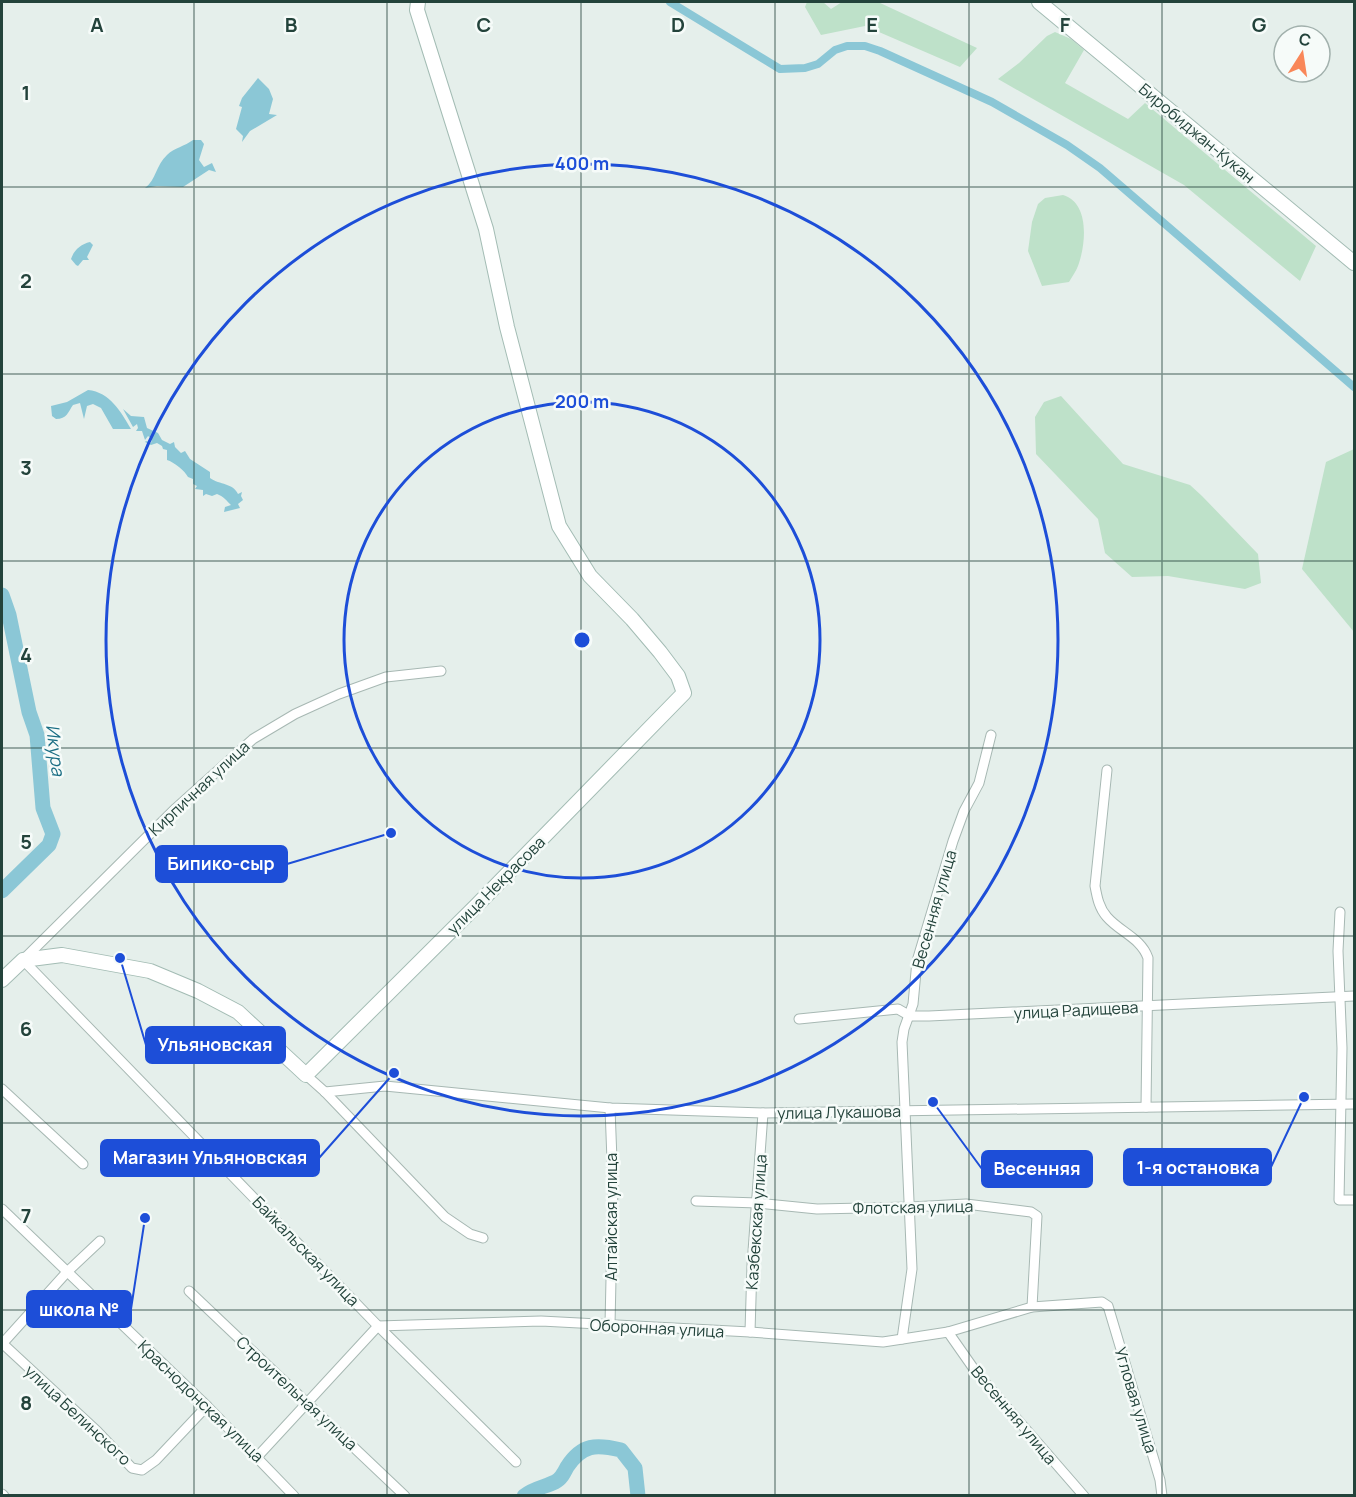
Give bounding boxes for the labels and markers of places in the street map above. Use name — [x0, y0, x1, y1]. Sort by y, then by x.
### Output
centre of rings — [572, 630, 592, 650]
callout: Бипико-сыр — [156, 846, 287, 882]
callout: Ульяновская — [146, 1027, 285, 1063]
callout: Магазин Ульяновская — [101, 1140, 319, 1176]
callout: 1-я остановка — [1124, 1149, 1271, 1185]
callout: Весенняя — [982, 1151, 1092, 1187]
callout: школа № — [27, 1291, 131, 1327]

